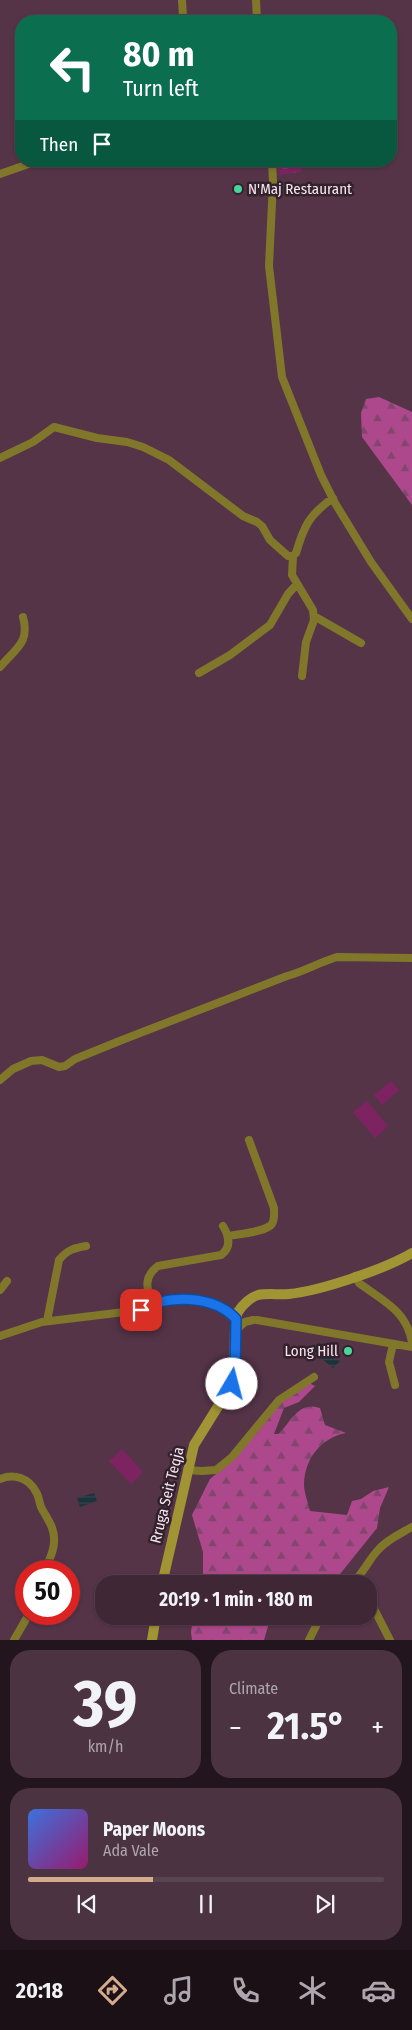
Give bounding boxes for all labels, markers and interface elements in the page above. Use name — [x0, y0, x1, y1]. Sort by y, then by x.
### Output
text: 80 m — [123, 33, 195, 75]
icon: left — [40, 35, 105, 100]
text: Turn left — [123, 75, 199, 102]
icon: arrive — [88, 130, 116, 158]
text: Then — [40, 133, 78, 156]
place label: N'Maj Restaurant — [248, 180, 352, 198]
marker: N'Maj Restaurant — [232, 183, 244, 195]
pin — [120, 1289, 162, 1331]
icon: arrive — [127, 1296, 155, 1324]
place label: Long Hill — [285, 1342, 338, 1360]
marker: Long Hill — [342, 1345, 354, 1357]
position arrow — [205, 1357, 257, 1409]
street label: Rruga Seit Teqja — [146, 1445, 188, 1545]
speed limit sign: 50 — [15, 1560, 80, 1625]
text: 20:19 · 1 min · 180 m — [159, 1588, 313, 1611]
text: 39 — [74, 1665, 137, 1743]
text: Climate — [229, 1679, 278, 1698]
text: 21.5° — [267, 1703, 346, 1749]
text: − — [229, 1711, 242, 1744]
text: + — [371, 1711, 384, 1744]
text: km/h — [88, 1737, 123, 1756]
text: Paper Moons — [103, 1818, 205, 1841]
text: Ada Vale — [103, 1841, 159, 1860]
icon: previous — [73, 1890, 101, 1918]
icon: pause — [192, 1890, 220, 1918]
icon: next — [311, 1890, 339, 1918]
icon: directions — [95, 1973, 130, 2008]
icon: music — [161, 1973, 196, 2008]
icon: phone — [228, 1973, 263, 2008]
icon: climate — [295, 1973, 330, 2008]
icon: car — [361, 1973, 396, 2008]
text: 20:18 — [16, 1977, 63, 2004]

